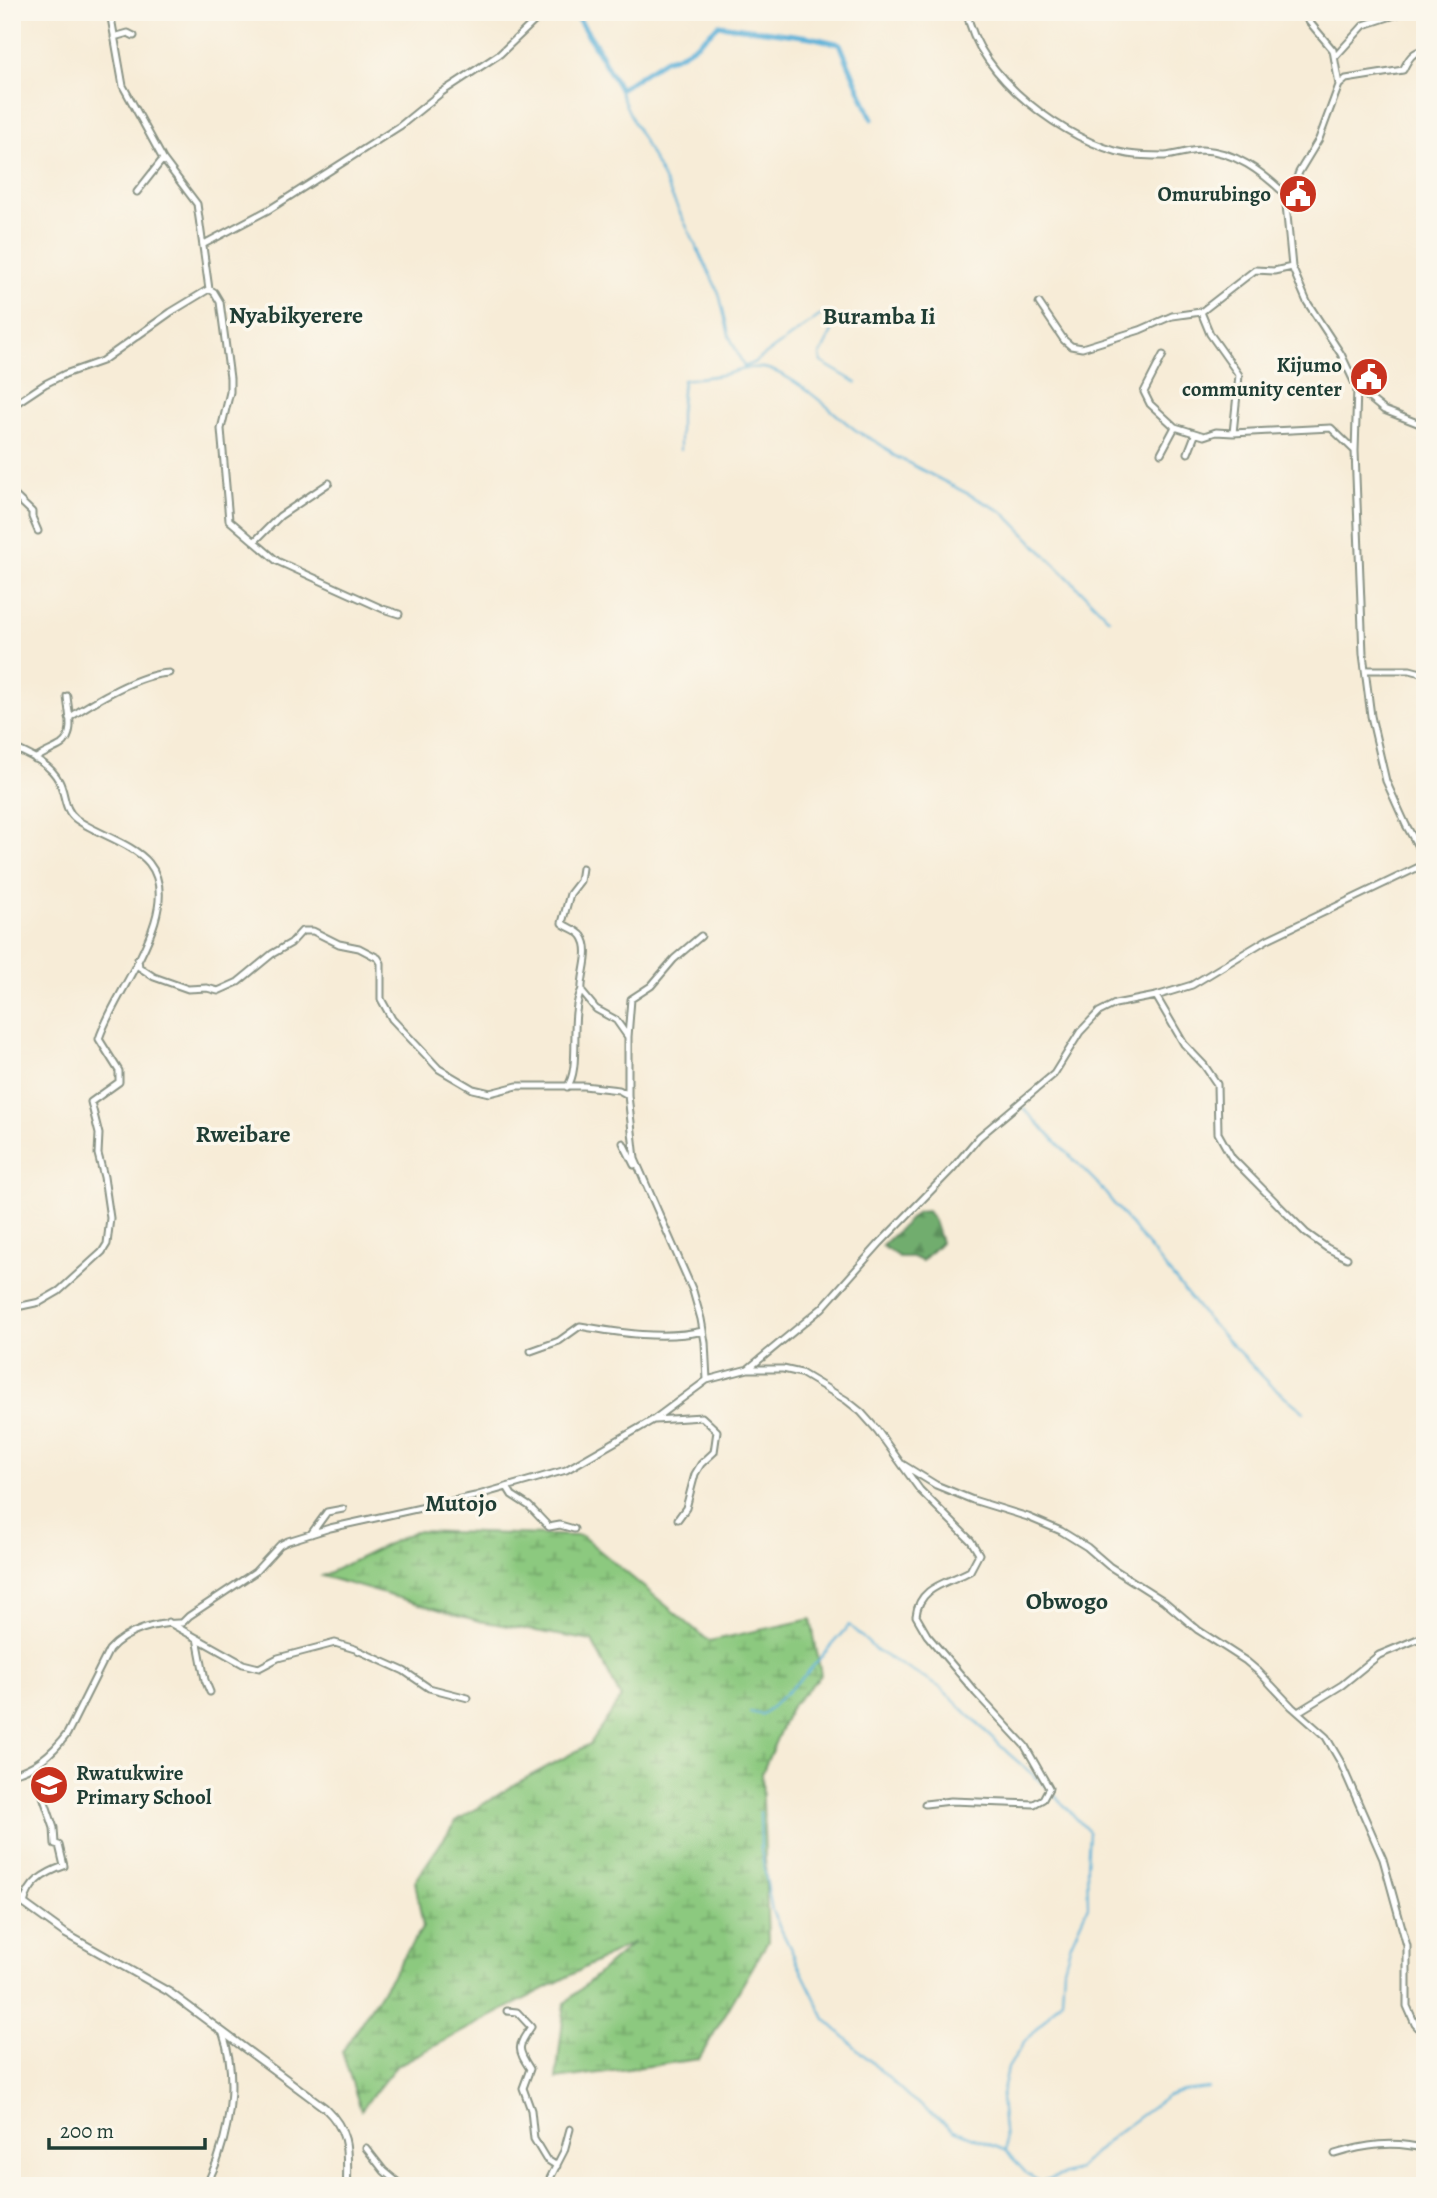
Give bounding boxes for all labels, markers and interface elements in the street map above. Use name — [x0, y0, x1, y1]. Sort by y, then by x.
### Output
public building icon: Omurubingo — [1277, 173, 1319, 215]
place label: Omurubingo — [1158, 180, 1271, 208]
district label: Nyabikyerere — [229, 299, 363, 331]
district label: Buramba Ii — [822, 300, 936, 332]
place label: Kijumo community center — [1182, 351, 1342, 403]
public building icon: Kijumo community center — [1348, 356, 1390, 398]
district label: Rweibare — [196, 1118, 291, 1150]
district label: Mutojo — [425, 1487, 497, 1519]
district label: Obwogo — [1026, 1585, 1108, 1617]
place label: Rwatukwire Primary School — [76, 1759, 212, 1811]
school or university icon: Rwatukwire Primary School — [28, 1764, 70, 1806]
scale bar — [49, 2107, 205, 2151]
text: 200 m — [60, 2117, 114, 2145]

